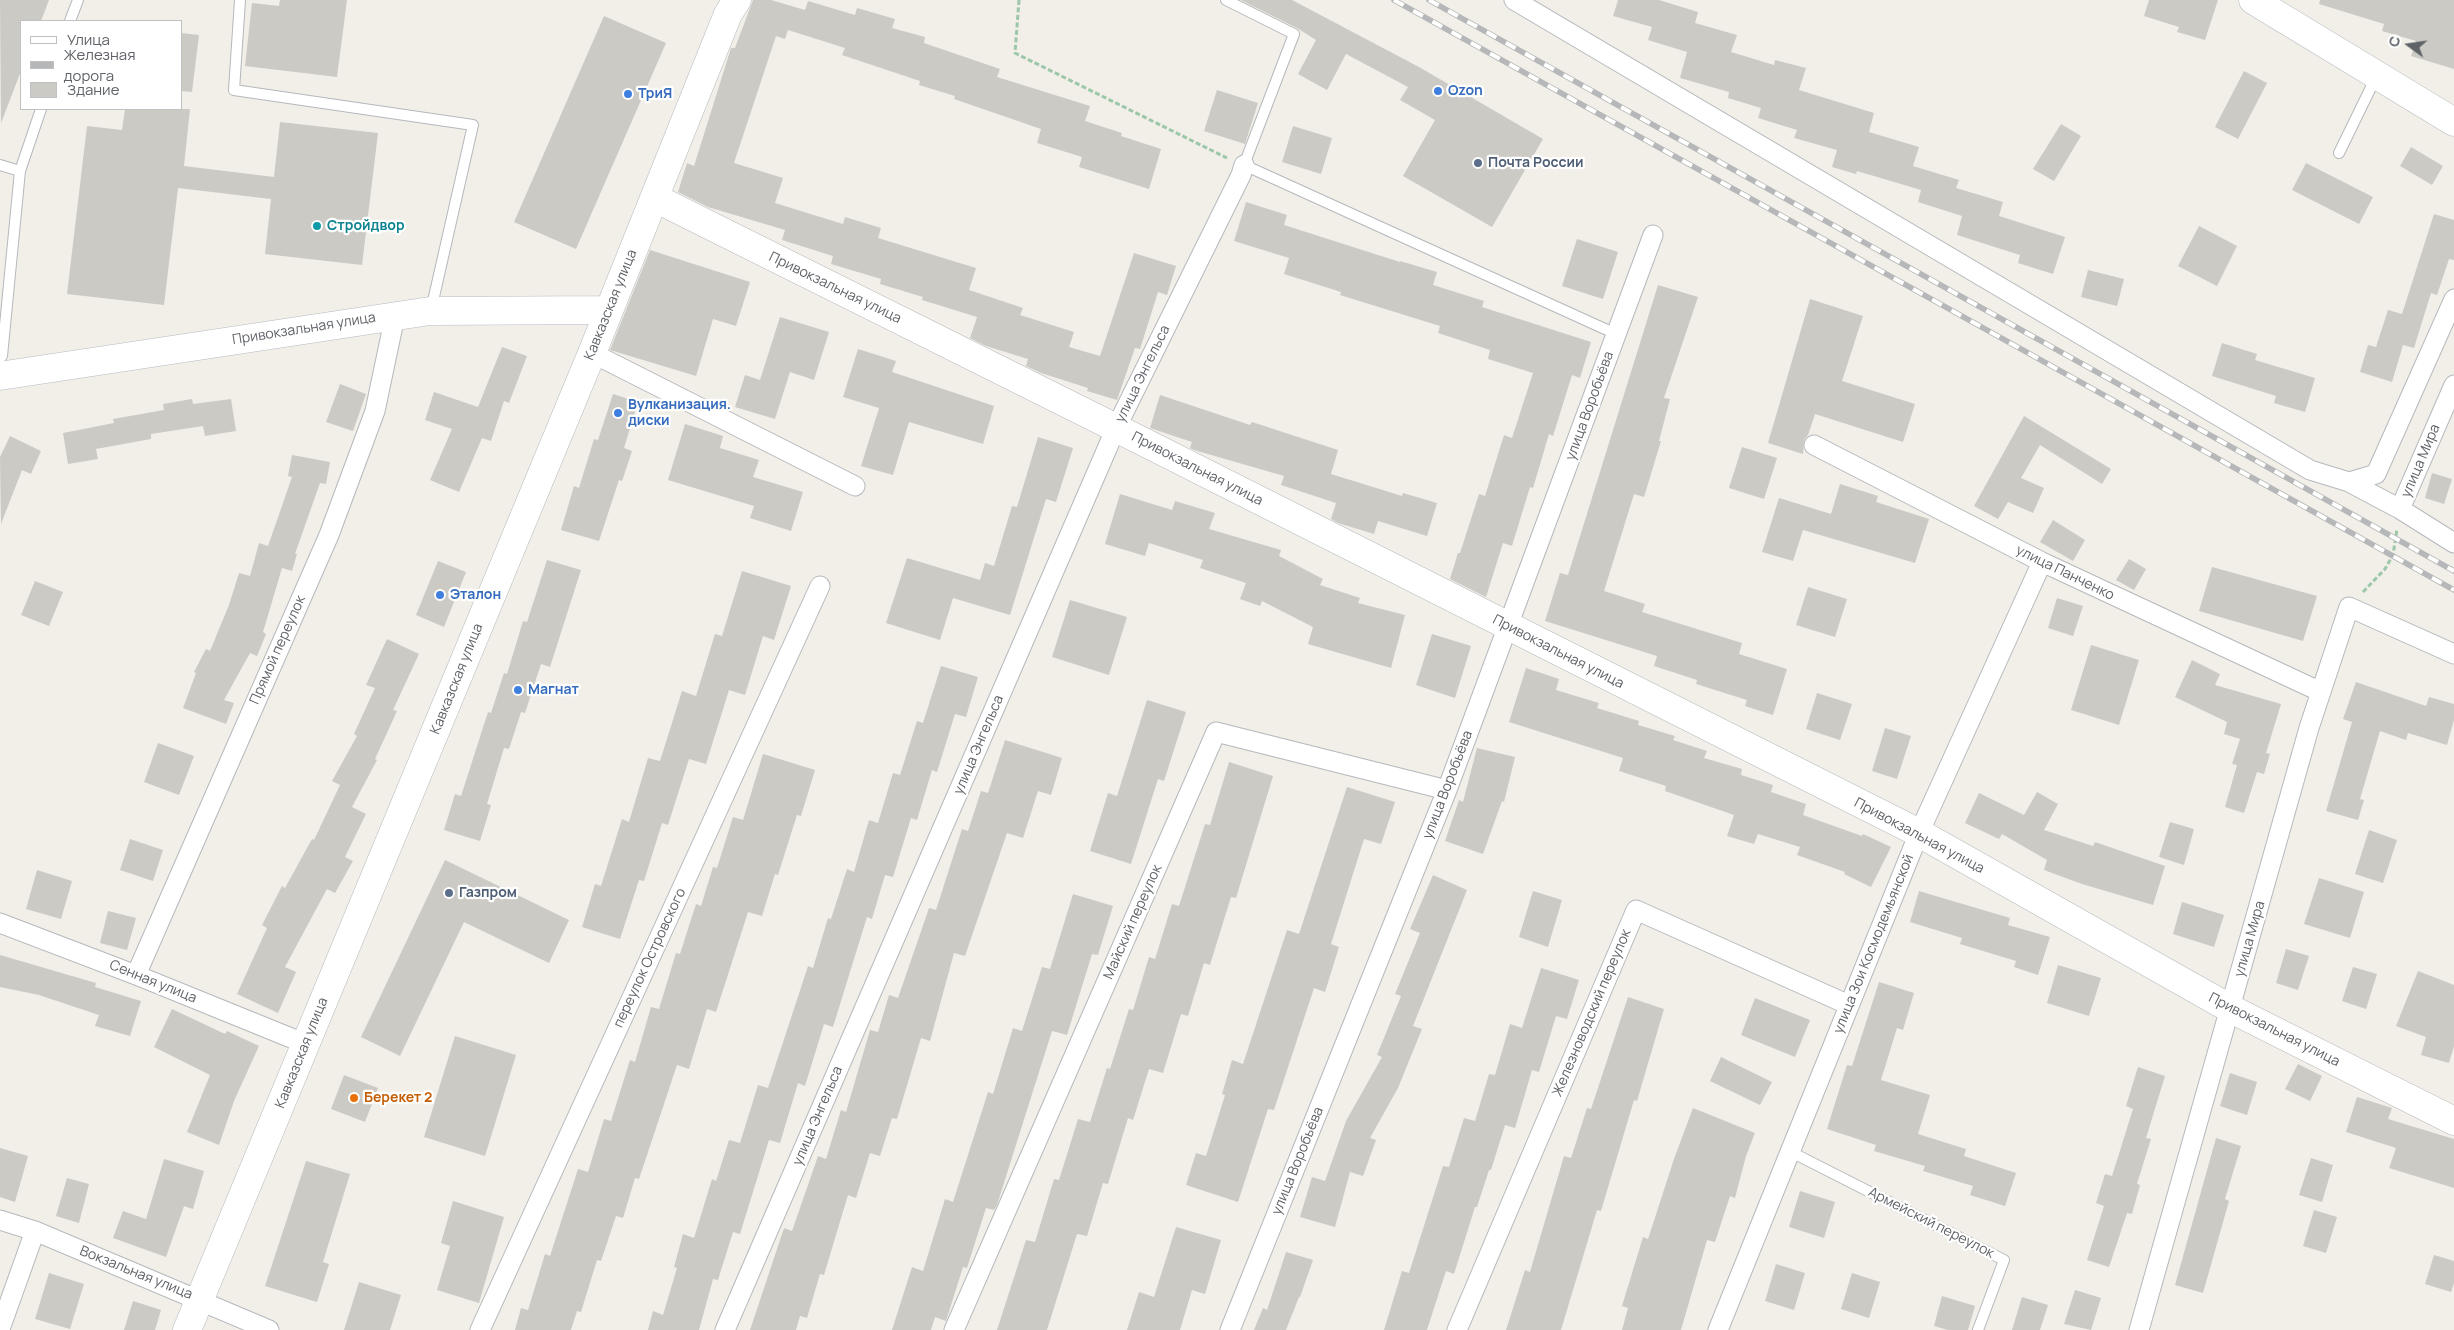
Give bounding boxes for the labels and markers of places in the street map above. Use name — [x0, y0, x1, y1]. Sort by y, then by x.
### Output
place label: Ozon — [1448, 83, 1483, 99]
marker: Ozon — [1432, 85, 1444, 97]
place label: ТриЯ — [638, 86, 672, 102]
marker: ТриЯ — [622, 88, 634, 100]
place label: Почта России — [1488, 155, 1583, 171]
marker: Почта России — [1472, 157, 1484, 169]
place label: Стройдвор — [327, 218, 405, 234]
marker: Стройдвор — [311, 220, 323, 232]
place label: Вулканизация. диски — [628, 397, 731, 430]
marker: Вулканизация. диски — [612, 407, 624, 419]
place label: Эталон — [450, 587, 501, 603]
marker: Эталон — [434, 589, 446, 601]
place label: Магнат — [528, 682, 579, 698]
marker: Магнат — [512, 684, 524, 696]
place label: Газпром — [459, 885, 517, 901]
marker: Газпром — [443, 887, 455, 899]
place label: Берекет 2 — [364, 1090, 432, 1106]
marker: Берекет 2 — [348, 1092, 360, 1104]

